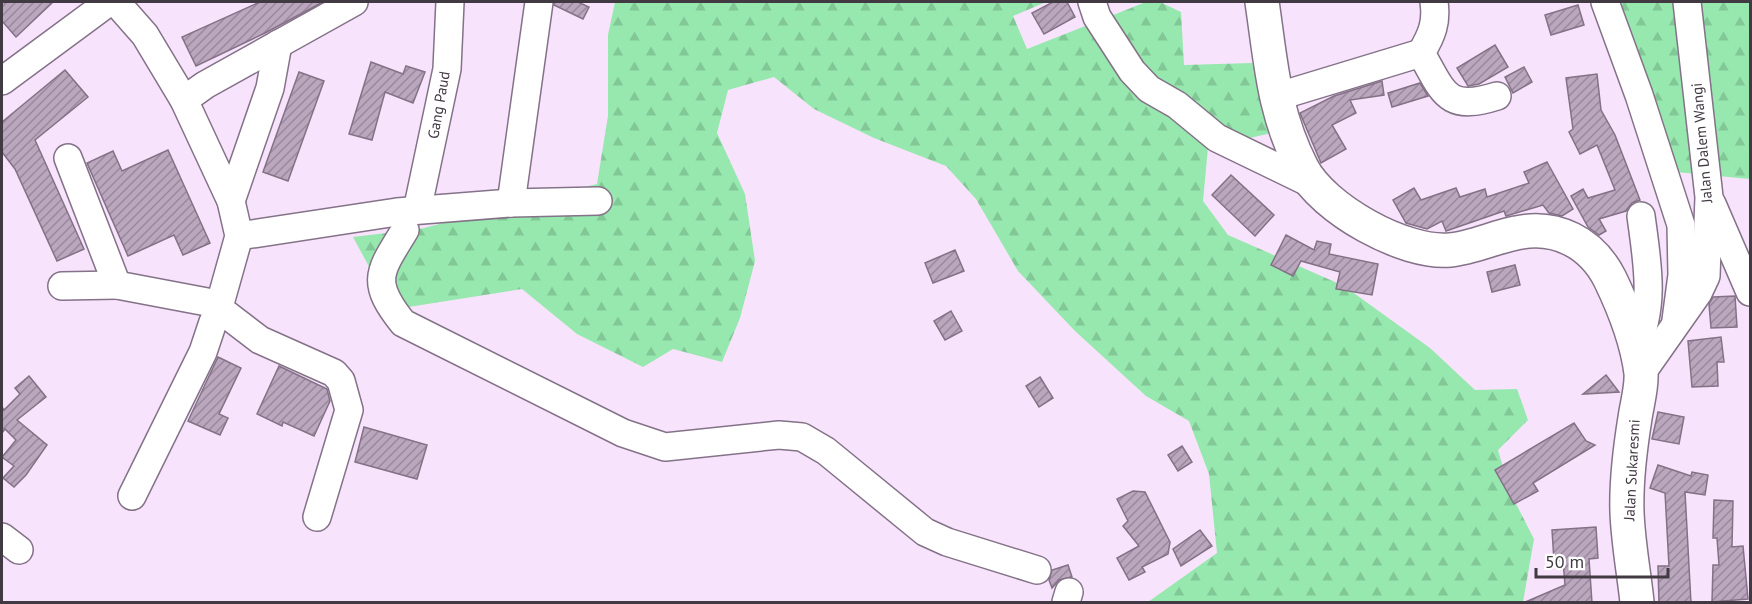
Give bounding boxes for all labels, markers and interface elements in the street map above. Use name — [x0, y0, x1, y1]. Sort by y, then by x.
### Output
street label: Gang Paud — [423, 70, 454, 140]
street label: Jalan Dalem Wangi — [1687, 82, 1716, 205]
street label: Jalan Sukaresmi — [1619, 419, 1644, 522]
scale bar — [1536, 541, 1668, 579]
text: 50 m — [1545, 550, 1584, 573]

